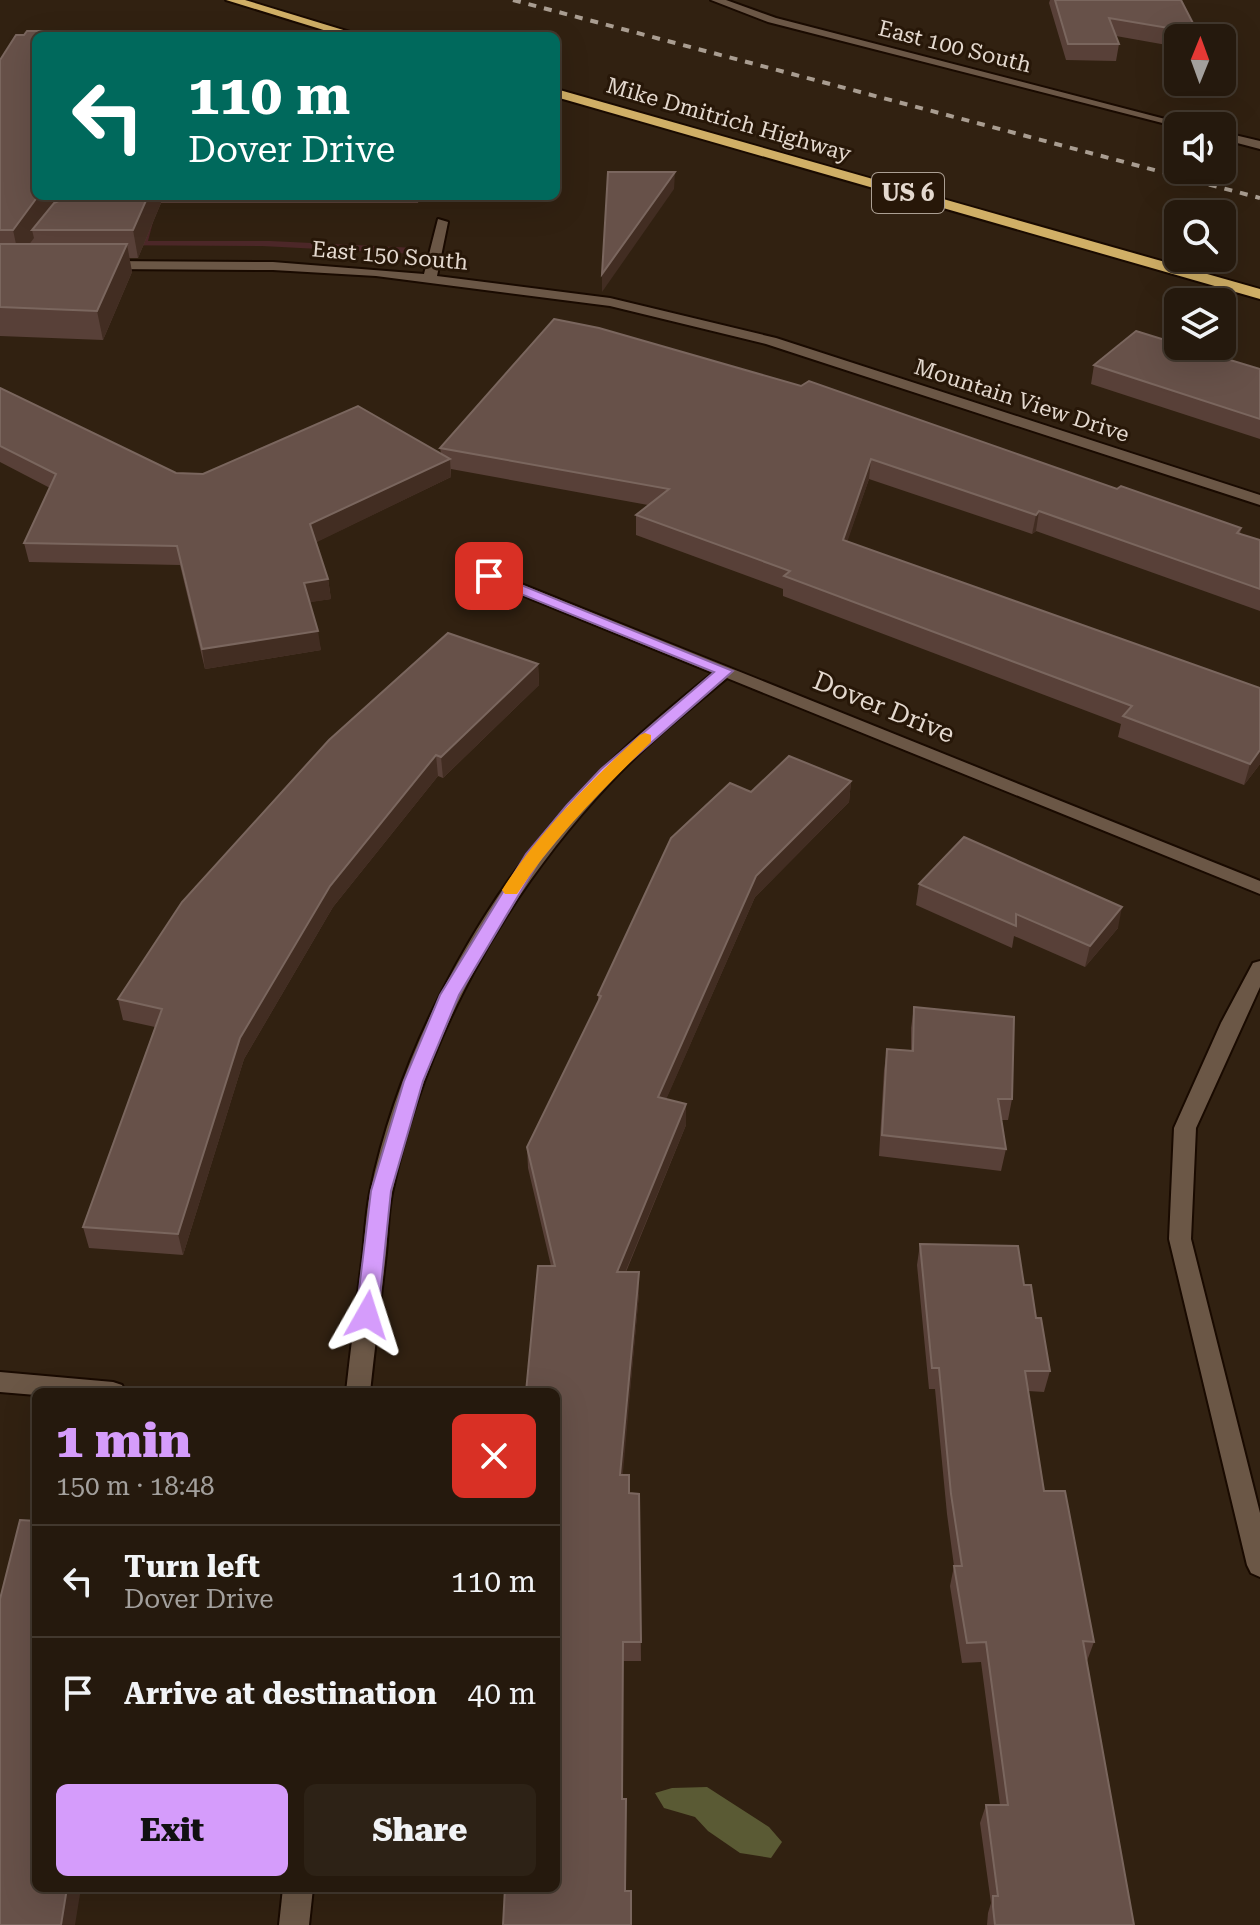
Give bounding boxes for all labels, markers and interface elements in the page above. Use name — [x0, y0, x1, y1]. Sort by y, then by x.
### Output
street label: East 100 South — [876, 15, 1034, 78]
north arrow — [1164, 24, 1236, 96]
map controls — [1164, 24, 1236, 360]
text: 110 m — [188, 62, 350, 128]
icon: left — [56, 64, 160, 168]
street label: Mike Dmitrich Highway — [604, 73, 854, 166]
button: sound — [1164, 112, 1236, 184]
text: Dover Drive — [188, 129, 395, 171]
road number: US 6 — [872, 173, 944, 213]
button: search — [1164, 200, 1236, 272]
street label: East 150 South — [311, 236, 469, 275]
button: layers — [1164, 288, 1236, 360]
street label: Mountain View Drive — [911, 354, 1132, 447]
pin — [455, 542, 523, 610]
icon: arrive — [467, 554, 511, 598]
street label: Dover Drive — [809, 665, 959, 749]
position arrow — [325, 1273, 409, 1357]
text: 1 min — [56, 1413, 191, 1469]
button: close — [452, 1414, 536, 1498]
text: 150 m · 18:48 — [56, 1471, 215, 1501]
text: Turn left — [124, 1549, 260, 1584]
icon: left — [56, 1559, 100, 1603]
text: 110 m — [451, 1564, 536, 1599]
text: Dover Drive — [124, 1584, 274, 1614]
icon: arrive — [56, 1671, 100, 1715]
text: Arrive at destination — [124, 1676, 437, 1711]
text: 40 m — [467, 1676, 536, 1711]
button: Exit — [56, 1784, 288, 1876]
button: Share — [304, 1784, 536, 1876]

